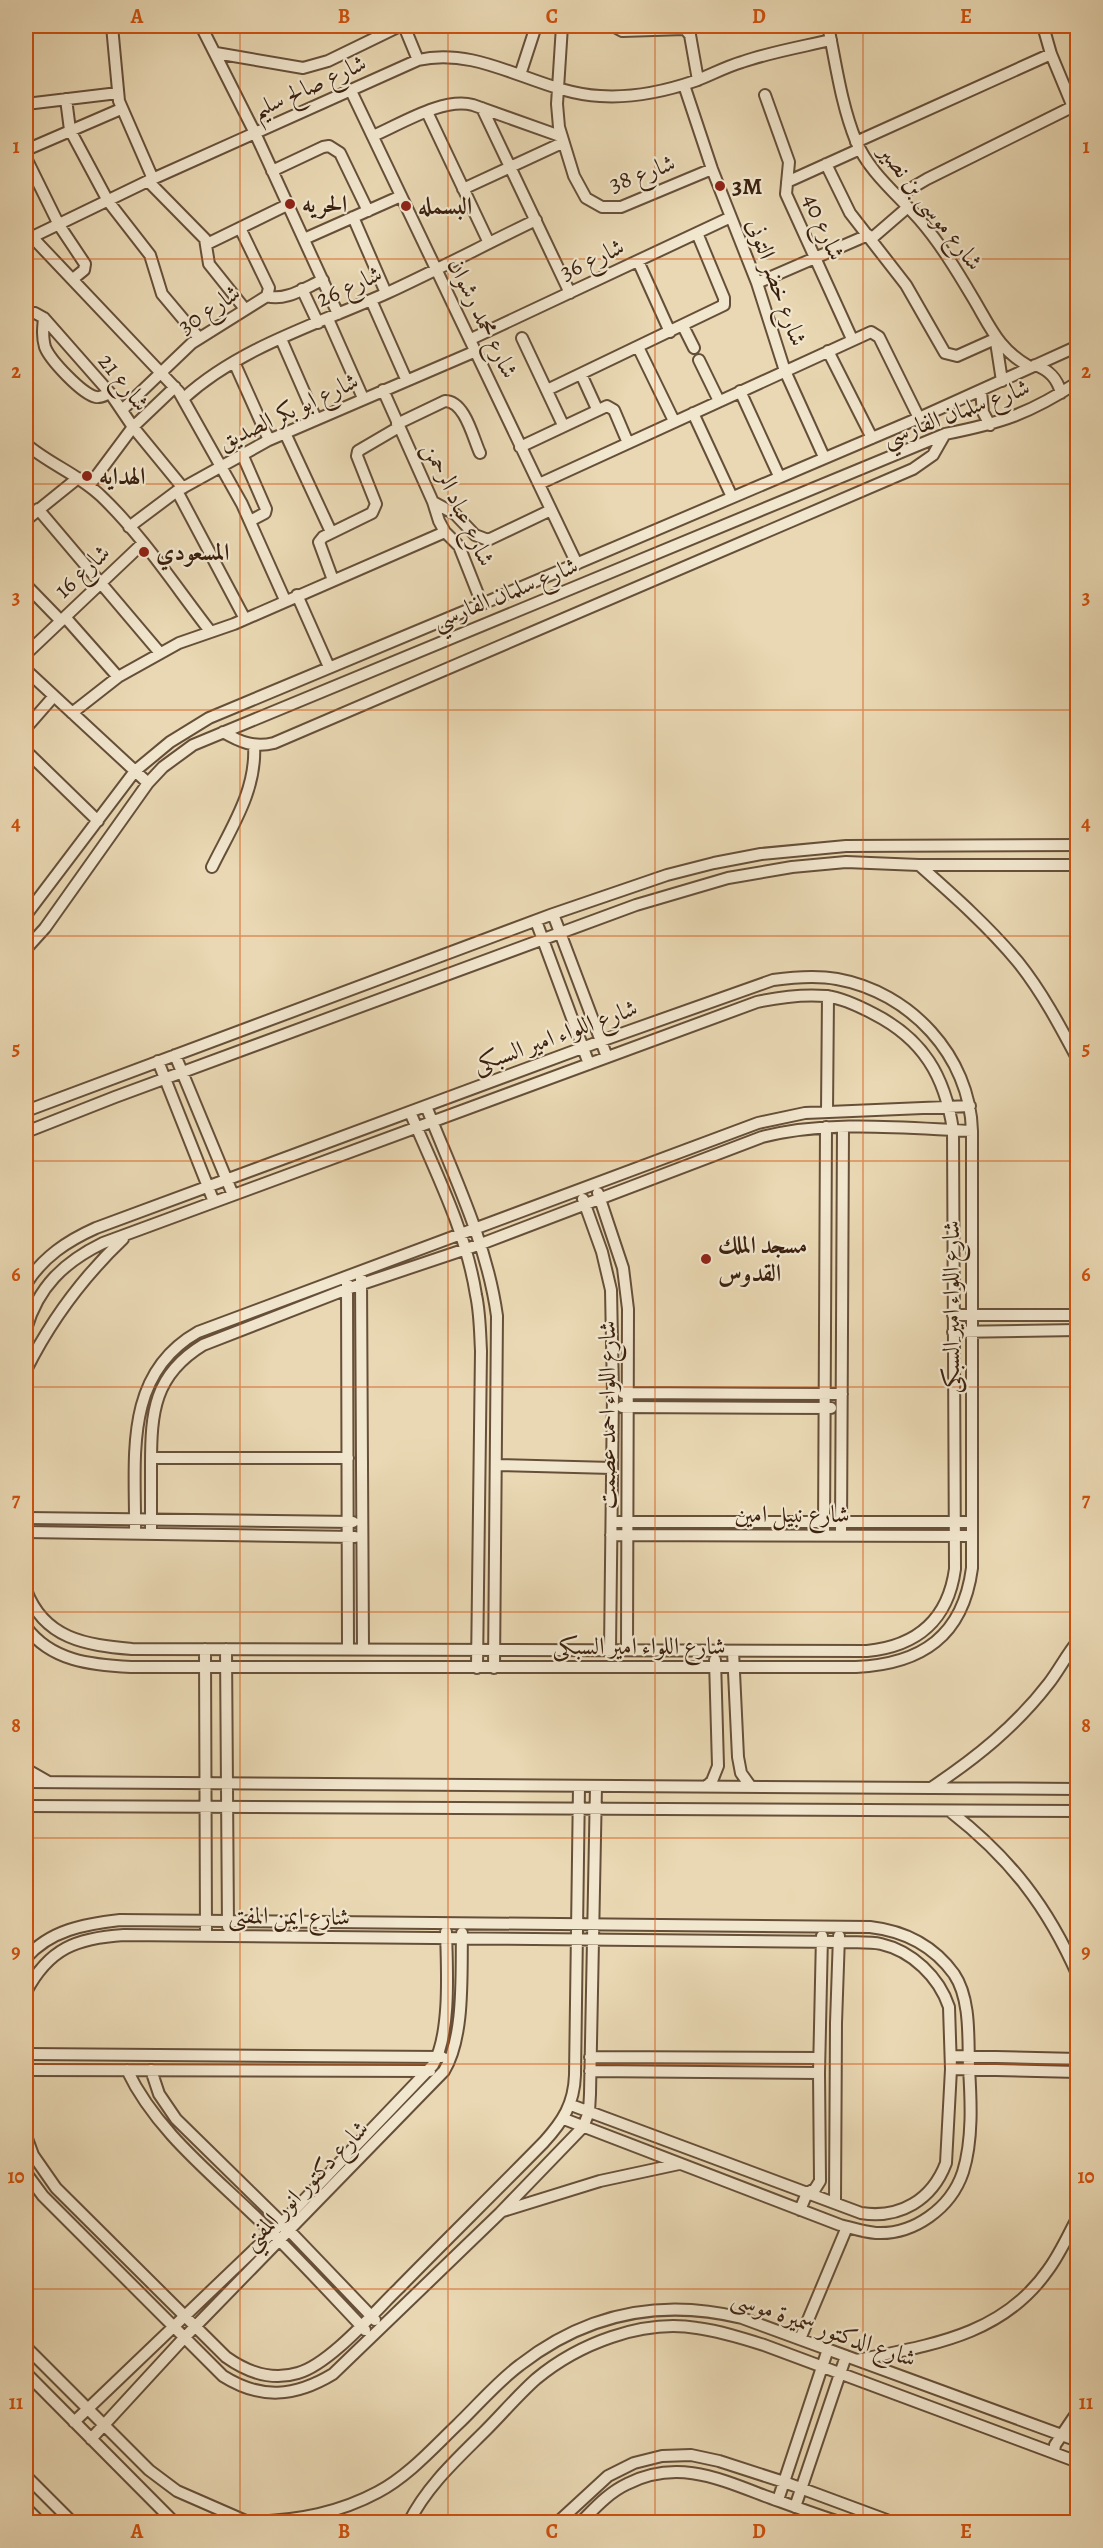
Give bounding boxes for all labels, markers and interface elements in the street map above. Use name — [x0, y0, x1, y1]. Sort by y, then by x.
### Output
text: A — [130, 3, 144, 30]
text: B — [338, 3, 350, 30]
text: C — [546, 3, 558, 30]
text: D — [752, 3, 766, 30]
text: E — [960, 3, 972, 30]
street label: شارع صالح سليم — [247, 47, 374, 133]
text: 1 — [12, 133, 20, 160]
text: 1 — [1082, 133, 1090, 160]
street label: شارع موسى بن نصير — [867, 135, 990, 279]
street label: شارع 38 — [605, 146, 681, 203]
place label: 3M — [732, 170, 763, 202]
marker: 3M — [713, 179, 727, 193]
place label: الحريه — [302, 188, 347, 220]
street label: شارع 40 — [791, 188, 853, 267]
place label: البسمله — [418, 190, 472, 222]
marker: الحريه — [283, 197, 297, 211]
marker: البسمله — [399, 199, 413, 213]
street label: شارع خضر التونى — [735, 214, 815, 352]
street label: شارع 36 — [555, 230, 631, 291]
street label: شارع محمد رشوان — [436, 252, 526, 385]
street label: شارع 26 — [311, 257, 389, 318]
street label: شارع 30 — [171, 276, 249, 345]
street label: شارع 21 — [88, 346, 157, 420]
text: 2 — [11, 358, 21, 385]
text: 2 — [1081, 358, 1091, 385]
street label: شارع ابو بكر الصديق — [213, 364, 365, 461]
street label: شارع سلمان الفارسي — [878, 371, 1036, 459]
street label: شارع عباد الرحمن — [412, 437, 503, 573]
place label: الهدايه — [99, 460, 146, 492]
marker: الهدايه — [80, 469, 94, 483]
place label: المسعودي — [156, 536, 230, 571]
street label: شارع 16 — [47, 537, 120, 608]
marker: المسعودي — [137, 545, 151, 559]
street label: شارع سلمان الفارسي — [427, 549, 585, 642]
text: 3 — [12, 584, 20, 611]
text: 3 — [1082, 584, 1090, 611]
text: 4 — [11, 810, 21, 837]
text: 4 — [1081, 810, 1091, 837]
street label: شارع اللواء امير السبكى — [468, 991, 643, 1084]
text: 5 — [12, 1035, 20, 1062]
text: 5 — [1082, 1035, 1090, 1062]
street label: شارع اللواء امير السبكى — [935, 1220, 971, 1394]
place label: مسجد الملك القدوس — [718, 1229, 807, 1289]
marker: مسجد الملك القدوس — [699, 1252, 713, 1266]
text: 6 — [11, 1261, 21, 1288]
text: 6 — [1081, 1261, 1091, 1288]
street label: شارع اللواء احمد عصمت — [591, 1321, 627, 1509]
text: 7 — [12, 1486, 21, 1513]
text: 7 — [1082, 1486, 1091, 1513]
street label: شارع نبيل امين — [734, 1498, 850, 1534]
street label: شارع اللواء امير السبكى — [552, 1630, 726, 1666]
text: 8 — [11, 1712, 21, 1739]
text: 8 — [1081, 1712, 1091, 1739]
street label: شارع ايمن المفتى — [228, 1899, 350, 1937]
text: 9 — [11, 1938, 21, 1965]
text: 9 — [1081, 1938, 1091, 1965]
street label: شارع دكتور انور المفتي — [235, 2113, 380, 2261]
text: 10 — [7, 2163, 25, 2190]
text: 10 — [1077, 2163, 1095, 2190]
street label: شارع الدكتور سميرة موسى — [726, 2281, 921, 2378]
text: 11 — [9, 2389, 23, 2416]
text: 11 — [1079, 2389, 1093, 2416]
text: A — [130, 2518, 144, 2545]
text: B — [338, 2518, 350, 2545]
text: C — [546, 2518, 558, 2545]
text: D — [752, 2518, 766, 2545]
text: E — [960, 2518, 972, 2545]

